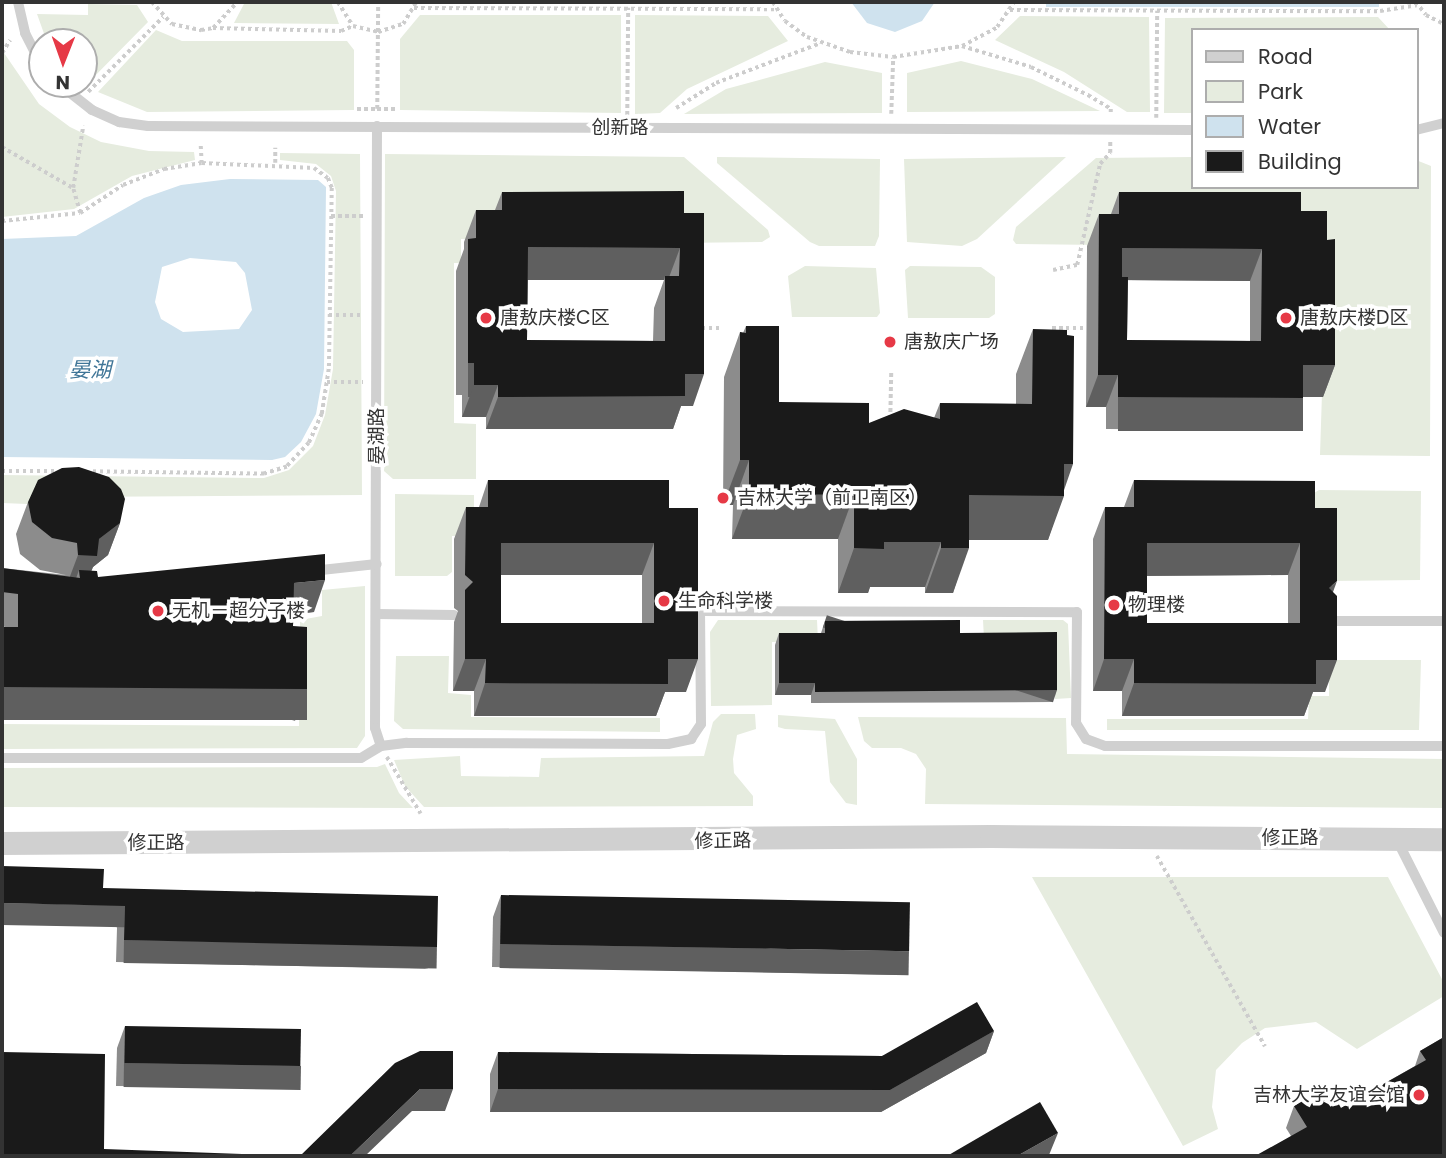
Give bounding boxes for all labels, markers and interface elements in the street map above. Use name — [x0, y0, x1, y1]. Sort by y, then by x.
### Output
north arrow — [28, 28, 98, 98]
legend — [1190, 28, 1418, 189]
text: Road — [1258, 42, 1313, 71]
text: N — [55, 69, 70, 96]
text: Park — [1258, 77, 1303, 106]
text: Water — [1258, 112, 1321, 141]
street label: 创新路 — [592, 117, 648, 139]
text: Building — [1258, 147, 1342, 176]
place label: 唐敖庆楼C区 — [500, 307, 610, 329]
place label: 唐敖庆楼D区 — [1300, 307, 1408, 329]
marker: 唐敖庆楼C区 — [478, 310, 494, 326]
marker: 唐敖庆楼D区 — [1278, 310, 1294, 326]
place label: 唐敖庆广场 — [904, 331, 999, 353]
marker: 唐敖庆广场 — [882, 334, 898, 350]
water label: 晏湖 — [69, 357, 111, 383]
street label: 晏湖路 — [366, 408, 388, 464]
place label: 吉林大学（前卫南区） — [737, 487, 927, 509]
marker: 吉林大学（前卫南区） — [715, 490, 731, 506]
place label: 生命科学楼 — [678, 590, 773, 612]
marker: 生命科学楼 — [656, 593, 672, 609]
place label: 物理楼 — [1128, 594, 1185, 616]
marker: 物理楼 — [1106, 597, 1122, 613]
place label: 无机－超分子楼 — [172, 600, 305, 622]
marker: 无机－超分子楼 — [150, 603, 166, 619]
street label: 修正路 — [1262, 827, 1318, 849]
street label: 修正路 — [694, 829, 752, 853]
street label: 修正路 — [128, 832, 184, 854]
place label: 吉林大学友谊会馆 — [1253, 1084, 1405, 1106]
marker: 吉林大学友谊会馆 — [1411, 1087, 1427, 1103]

